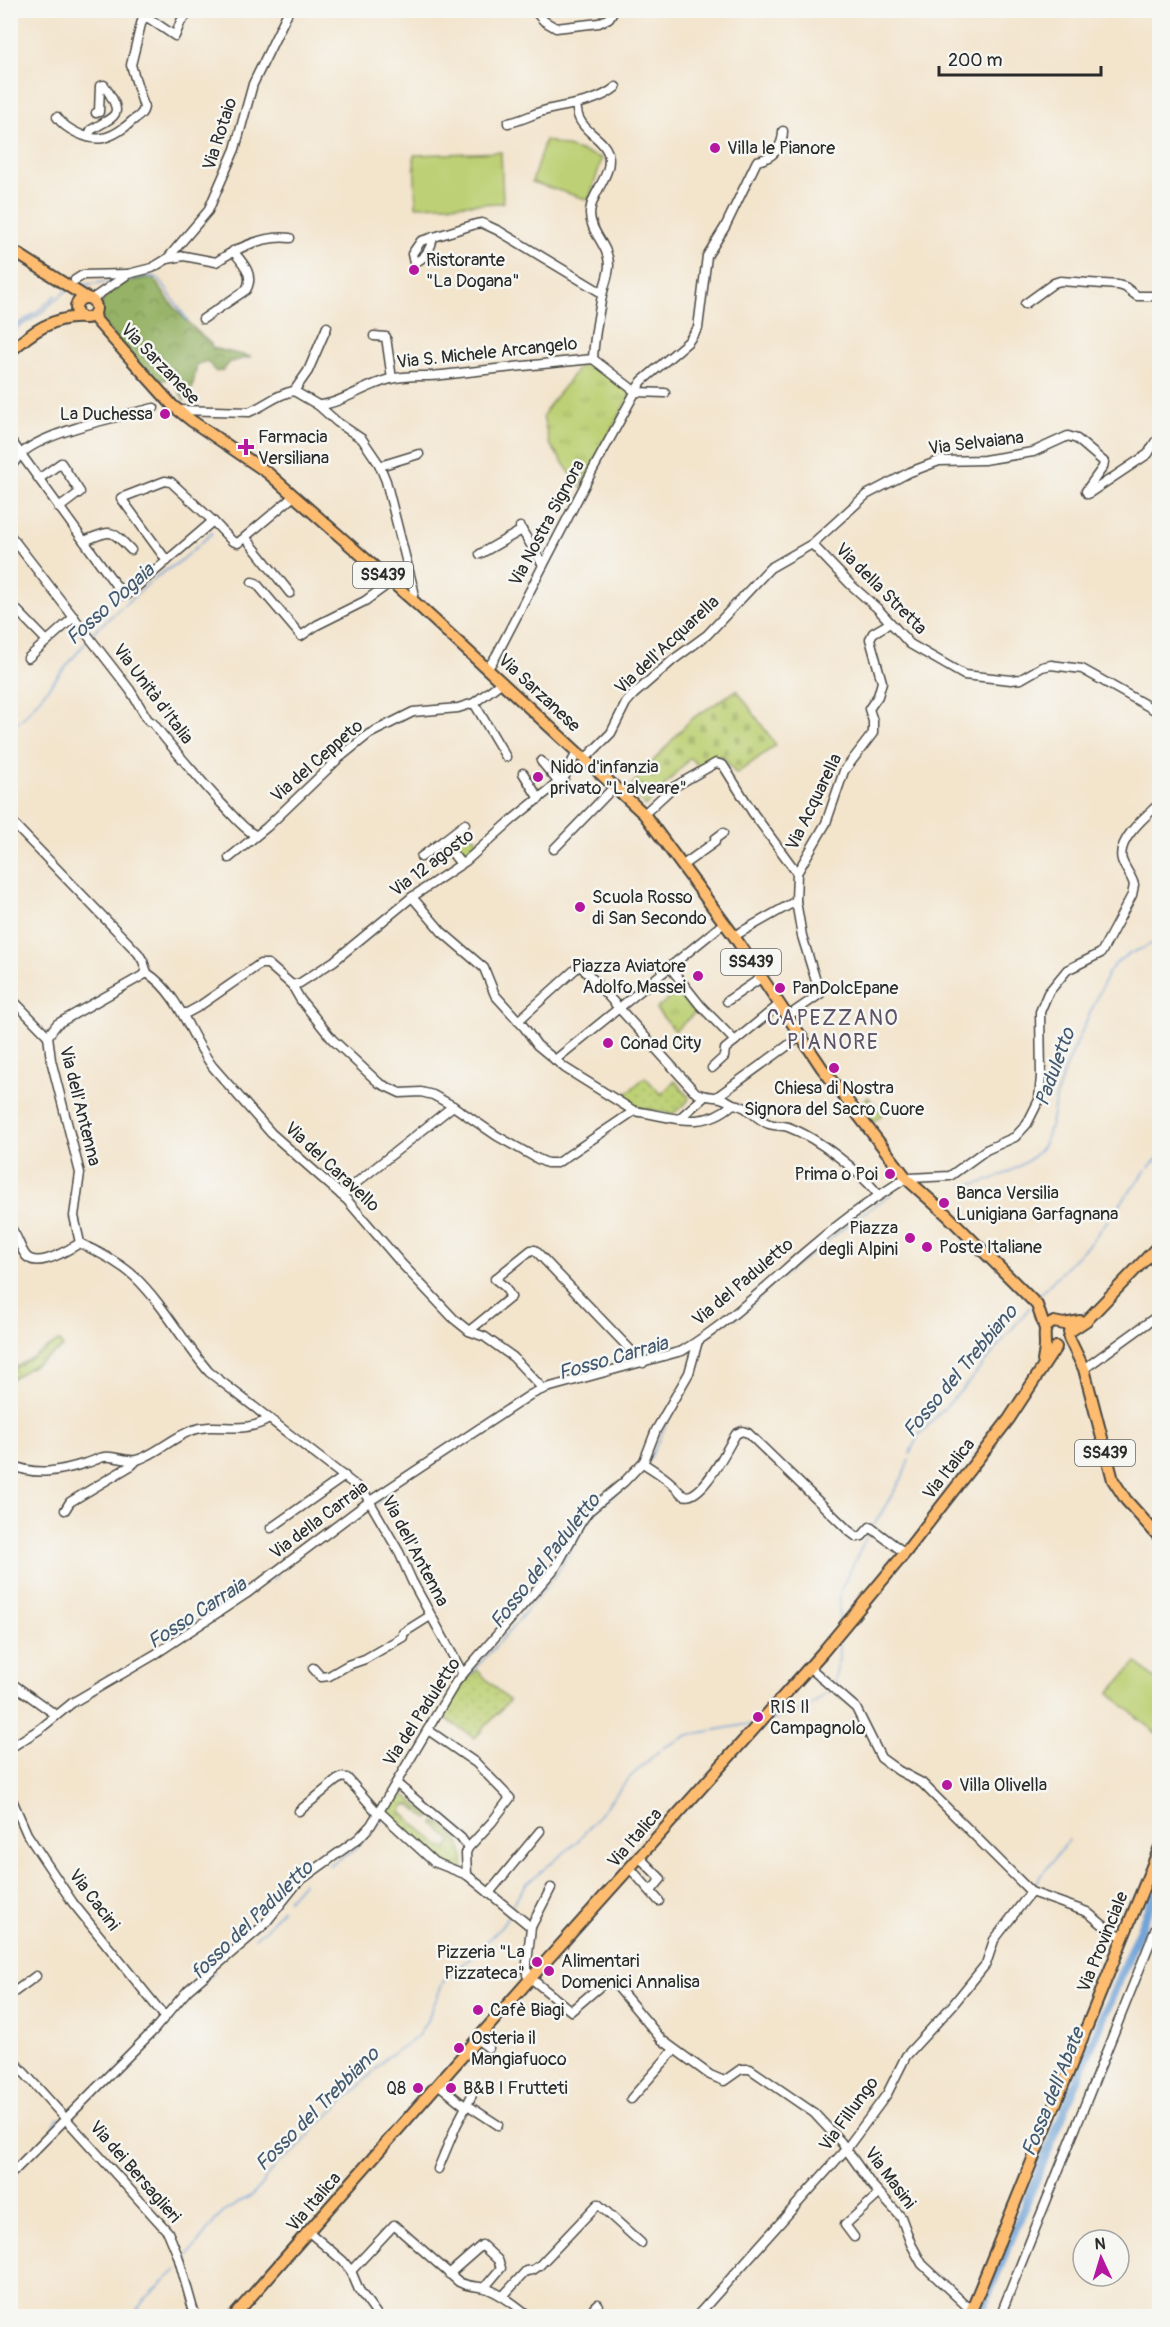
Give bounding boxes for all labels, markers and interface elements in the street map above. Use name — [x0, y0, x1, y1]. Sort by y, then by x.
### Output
scale bar — [939, 39, 1101, 77]
text: 200 m — [948, 49, 1003, 72]
street label: Via Rotaio — [197, 95, 243, 173]
place label: Villa le Pianore — [727, 137, 835, 160]
marker: Villa le Pianore — [708, 141, 722, 155]
place label: Ristorante "La Dogana" — [426, 249, 519, 293]
marker: Ristorante "La Dogana" — [407, 263, 421, 277]
street label: Via Sarzanese — [115, 318, 205, 410]
street label: Via S. Michele Arcangelo — [396, 332, 579, 374]
place label: La Duchessa — [60, 403, 153, 426]
marker: La Duchessa — [158, 407, 172, 421]
place label: Farmacia Versiliana — [258, 426, 329, 470]
street label: Via Selvaiana — [927, 426, 1025, 460]
marker: Farmacia Versiliana — [239, 440, 253, 454]
street label: Via Nostra Signora — [504, 456, 590, 590]
street label: Via della Stretta — [830, 538, 932, 640]
water label: Fosso Dogaia — [61, 557, 161, 650]
road number: SS439 — [353, 562, 413, 588]
street label: Via dell'Acquarella — [610, 591, 724, 699]
street label: Via Unità d'Italia — [108, 639, 198, 749]
street label: Via Sarzanese — [493, 649, 585, 737]
street label: Via del Ceppeto — [266, 714, 368, 807]
street label: Via Acquarella — [781, 750, 847, 854]
place label: Nido d'infanzia privato "L'alveare" — [550, 756, 687, 800]
marker: Nido d'infanzia privato "L'alveare" — [531, 770, 545, 784]
street label: Via 12 agosto — [385, 824, 479, 902]
place label: Scuola Rosso di San Secondo — [592, 886, 707, 930]
marker: Scuola Rosso di San Secondo — [573, 900, 587, 914]
road number: SS439 — [721, 949, 781, 975]
place label: Piazza Aviatore Adolfo Massei — [572, 955, 686, 999]
marker: Piazza Aviatore Adolfo Massei — [691, 969, 705, 983]
place label: PanDolcEpane — [792, 977, 898, 1000]
marker: PanDolcEpane — [773, 981, 787, 995]
district label: CAPEZZANO PIANORE — [767, 1005, 899, 1056]
water label: Paduletto — [1029, 1024, 1081, 1109]
place label: Conad City — [620, 1032, 701, 1055]
marker: Conad City — [601, 1036, 615, 1050]
street label: Via dell'Antenna — [54, 1044, 106, 1168]
marker: Chiesa di Nostra Signora del Sacro Cuore — [827, 1061, 841, 1075]
place label: Chiesa di Nostra Signora del Sacro Cuore — [744, 1077, 924, 1121]
street label: Via del Caravello — [280, 1117, 385, 1217]
place label: Prima o Poi — [795, 1163, 878, 1186]
marker: Prima o Poi — [883, 1167, 897, 1181]
place label: Banca Versilia Lunigiana Garfagnana — [956, 1182, 1118, 1226]
marker: Banca Versilia Lunigiana Garfagnana — [937, 1196, 951, 1210]
place label: Piazza degli Alpini — [819, 1217, 898, 1261]
marker: Piazza degli Alpini — [903, 1231, 917, 1245]
street label: Via del Paduletto — [688, 1233, 799, 1331]
place label: Poste Italiane — [939, 1236, 1042, 1259]
marker: Poste Italiane — [920, 1240, 934, 1254]
water label: Fosso del Trebbiano — [897, 1299, 1023, 1442]
water label: Fosso Carraia — [555, 1330, 672, 1386]
street label: Via Italica — [918, 1434, 980, 1504]
road number: SS439 — [1075, 1440, 1135, 1466]
street label: Via della Carraia — [265, 1476, 373, 1564]
water label: Fosso del Paduletto — [484, 1487, 606, 1634]
street label: Via dell'Antenna — [376, 1492, 454, 1610]
water label: Fosso Carraia — [143, 1571, 253, 1654]
street label: Via del Paduletto — [378, 1653, 466, 1771]
place label: RIS Il Campagnolo — [770, 1696, 866, 1740]
marker: RIS Il Campagnolo — [751, 1710, 765, 1724]
place label: Villa Olivella — [959, 1774, 1047, 1797]
marker: Villa Olivella — [940, 1778, 954, 1792]
street label: Via Italica — [603, 1803, 667, 1873]
water label: fosso del Paduletto — [186, 1854, 319, 1985]
street label: Via Cacini — [63, 1865, 125, 1935]
street label: Via Provinciale — [1072, 1888, 1134, 1996]
place label: Pizzeria "La Pizzateca" — [436, 1941, 525, 1985]
place label: Alimentari Domenici Annalisa — [561, 1950, 700, 1994]
marker: Pizzeria "La Pizzateca" — [530, 1955, 544, 1969]
marker: Alimentari Domenici Annalisa — [542, 1964, 556, 1978]
place label: Cafè Biagi — [490, 1999, 564, 2022]
marker: Cafè Biagi — [471, 2003, 485, 2017]
water label: Fossa dell'Abate — [1016, 2022, 1091, 2160]
place label: Osteria il Mangiafuoco — [471, 2027, 567, 2071]
water label: Fosso del Trebbiano — [250, 2041, 385, 2176]
marker: Osteria il Mangiafuoco — [452, 2041, 466, 2055]
street label: Via Fillungo — [814, 2072, 884, 2156]
place label: Q8 — [386, 2077, 406, 2100]
place label: B&B I Frutteti — [463, 2077, 568, 2100]
marker: Q8 — [411, 2081, 425, 2095]
marker: B&B I Frutteti — [444, 2081, 458, 2095]
street label: Via dei Bersaglieri — [84, 2116, 186, 2228]
street label: Via Masini — [859, 2142, 921, 2214]
street label: Via Italica — [282, 2167, 346, 2237]
north arrow — [1071, 2228, 1131, 2288]
text: N — [1094, 2234, 1106, 2254]

